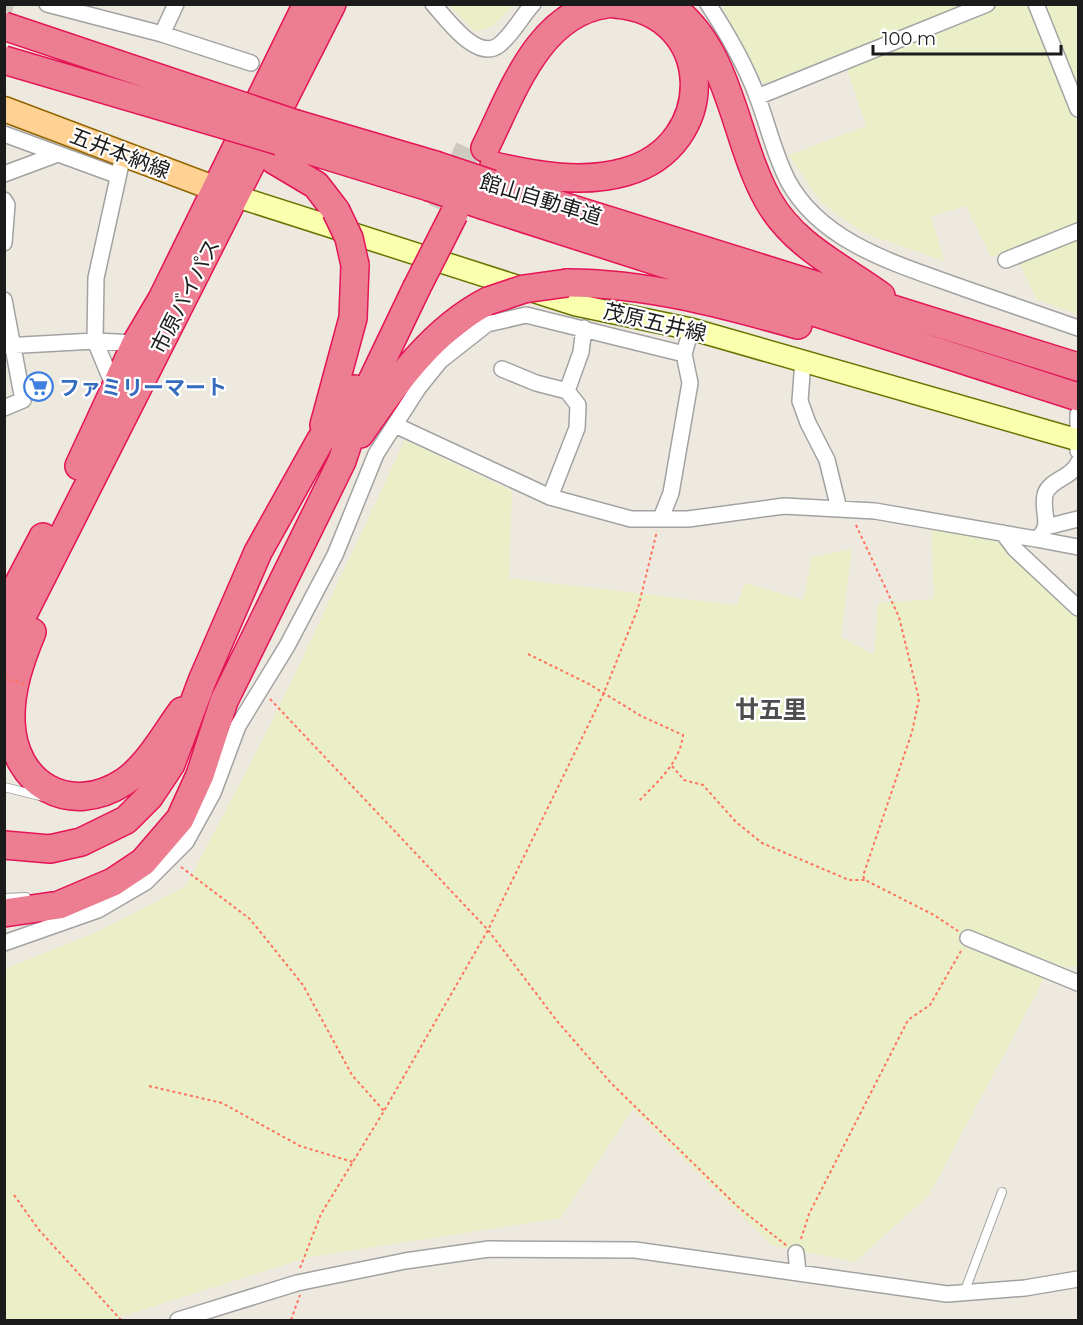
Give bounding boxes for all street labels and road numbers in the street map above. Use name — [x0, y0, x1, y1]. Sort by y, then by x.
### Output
street label: 五井本納線 — [67, 123, 173, 183]
street label: 館山自動車道 — [477, 169, 605, 229]
street label: 市原バイパス — [145, 234, 225, 358]
street label: 茂原五井線 — [601, 298, 709, 346]

